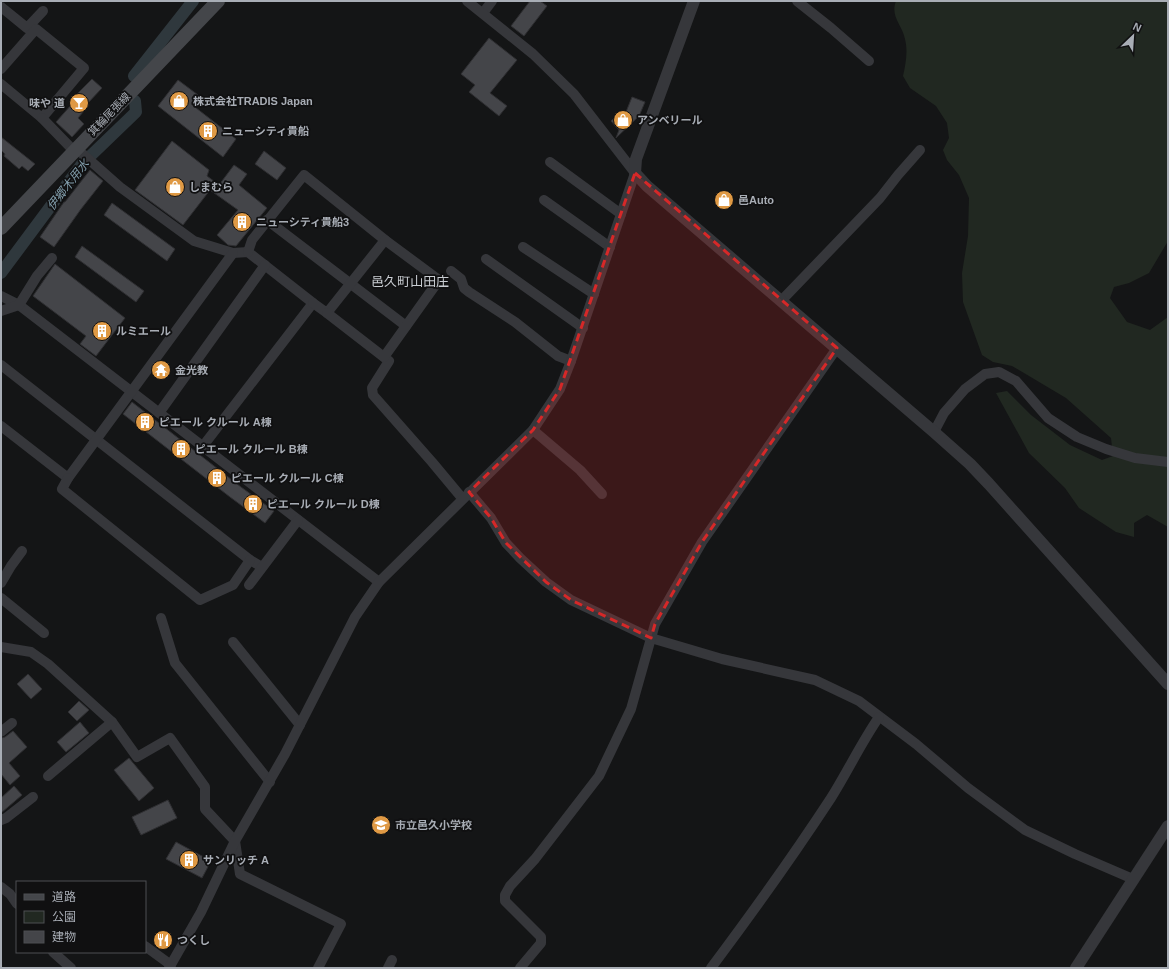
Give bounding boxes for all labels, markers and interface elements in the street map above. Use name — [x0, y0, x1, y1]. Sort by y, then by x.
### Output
north arrow — [1113, 16, 1153, 56]
text: N — [1131, 20, 1143, 34]
street label: 箕輪尾張線 — [86, 90, 132, 138]
shop icon: 株式会社TRADIS Japan — [168, 90, 190, 112]
bar icon: 味や 道 — [68, 92, 90, 114]
place label: 株式会社TRADIS Japan — [193, 95, 313, 107]
place label: 味や 道 — [29, 97, 65, 109]
shop icon: アンベリール — [612, 109, 634, 131]
place label: アンベリール — [637, 114, 703, 126]
building icon: ニューシティ貴船 — [197, 120, 219, 142]
place label: ニューシティ貴船 — [222, 125, 309, 137]
water label: 伊郷木用水 — [44, 155, 93, 213]
shop icon: しまむら — [164, 176, 186, 198]
place label: しまむら — [189, 181, 233, 193]
shop icon: 邑Auto — [713, 189, 735, 211]
place label: 邑Auto — [738, 194, 774, 206]
building icon: ニューシティ貴船3 — [231, 211, 253, 233]
place label: ニューシティ貴船3 — [256, 216, 349, 228]
district label: 邑久町山田庄 — [371, 274, 449, 289]
building icon: ルミエール — [91, 320, 113, 342]
place label: ルミエール — [116, 325, 171, 337]
temple icon: 金光教 — [150, 359, 172, 381]
place label: 金光教 — [175, 364, 208, 376]
building icon: ピエール クルール A棟 — [134, 411, 156, 433]
place label: ピエール クルール A棟 — [159, 416, 272, 428]
building icon: ピエール クルール B棟 — [170, 438, 192, 460]
place label: ピエール クルール B棟 — [195, 443, 308, 455]
building icon: ピエール クルール C棟 — [206, 467, 228, 489]
place label: ピエール クルール C棟 — [231, 472, 344, 484]
building icon: ピエール クルール D棟 — [242, 493, 264, 515]
place label: ピエール クルール D棟 — [267, 498, 380, 510]
school or university icon: 市立邑久小学校 — [370, 814, 392, 836]
place label: 市立邑久小学校 — [395, 819, 472, 831]
building icon: サンリッチ A — [178, 849, 200, 871]
place label: サンリッチ A — [203, 854, 269, 866]
legend — [16, 881, 146, 953]
text: 道路 — [52, 890, 76, 904]
text: 公園 — [52, 910, 76, 924]
restaurant icon: つくし — [152, 929, 174, 951]
text: 建物 — [52, 930, 76, 944]
place label: つくし — [177, 934, 210, 946]

